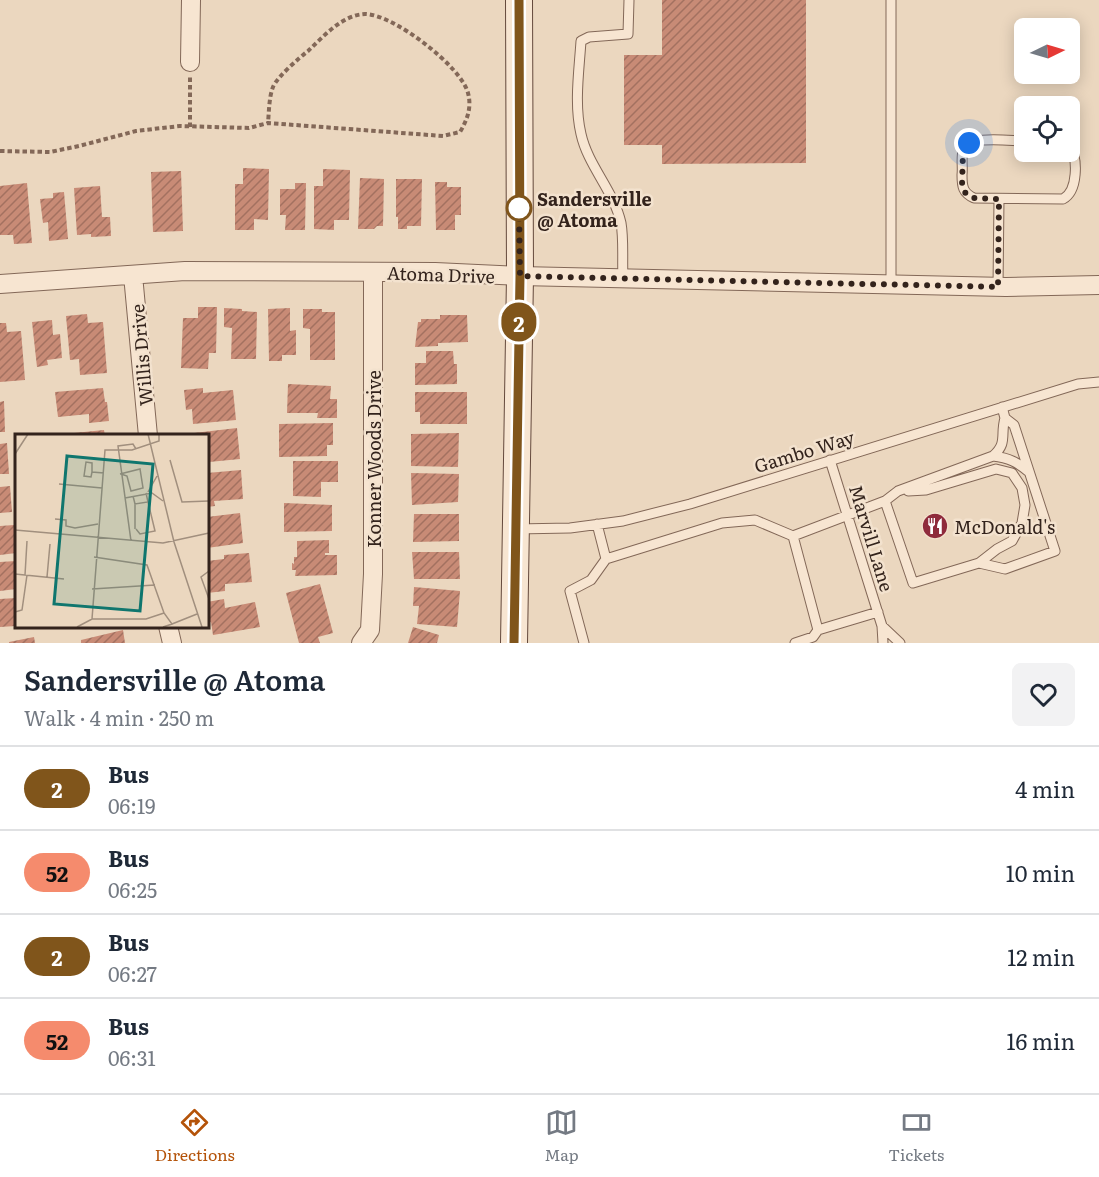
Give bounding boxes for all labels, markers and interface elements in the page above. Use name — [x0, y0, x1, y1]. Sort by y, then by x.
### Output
north arrow — [1014, 18, 1080, 84]
map controls — [1014, 18, 1080, 162]
button: locate — [1014, 96, 1080, 162]
your location — [954, 128, 984, 158]
place label: Sandersville @ Atoma — [537, 185, 652, 233]
marker: Sandersville @ Atoma — [506, 195, 532, 221]
street label: Atoma Drive — [387, 259, 495, 289]
line badge: 2 — [500, 302, 538, 342]
street label: Willis Drive — [123, 303, 159, 407]
text: 2 — [513, 307, 525, 338]
street label: Konner Woods Drive — [360, 370, 387, 548]
street label: Gambo Way — [751, 423, 858, 479]
inset map — [15, 434, 208, 628]
street label: Marvill Lane — [843, 481, 901, 595]
restaurant icon: McDonald's — [920, 511, 950, 541]
place label: McDonald's — [954, 513, 1055, 540]
text: Sandersville @ Atoma — [24, 658, 325, 700]
button: heart — [1012, 663, 1075, 726]
text: Walk · 4 min · 250 m — [24, 702, 214, 732]
text: Bus — [108, 757, 149, 790]
text: 4 min — [1015, 772, 1075, 805]
text: 2 — [51, 773, 63, 804]
text: 06:19 — [108, 790, 156, 820]
text: Bus — [108, 841, 149, 874]
text: 10 min — [1006, 856, 1075, 889]
text: 52 — [46, 857, 68, 888]
text: 06:25 — [108, 874, 157, 904]
text: Bus — [108, 925, 149, 958]
text: 12 min — [1007, 940, 1075, 973]
text: 2 — [51, 941, 63, 972]
text: 06:27 — [108, 958, 157, 988]
text: Bus — [108, 1009, 149, 1042]
text: 16 min — [1007, 1024, 1075, 1057]
text: 52 — [46, 1025, 68, 1056]
text: 06:31 — [108, 1042, 156, 1072]
tab: Directions — [155, 1106, 235, 1166]
tab: Map — [544, 1106, 579, 1166]
tab: Tickets — [888, 1106, 944, 1166]

